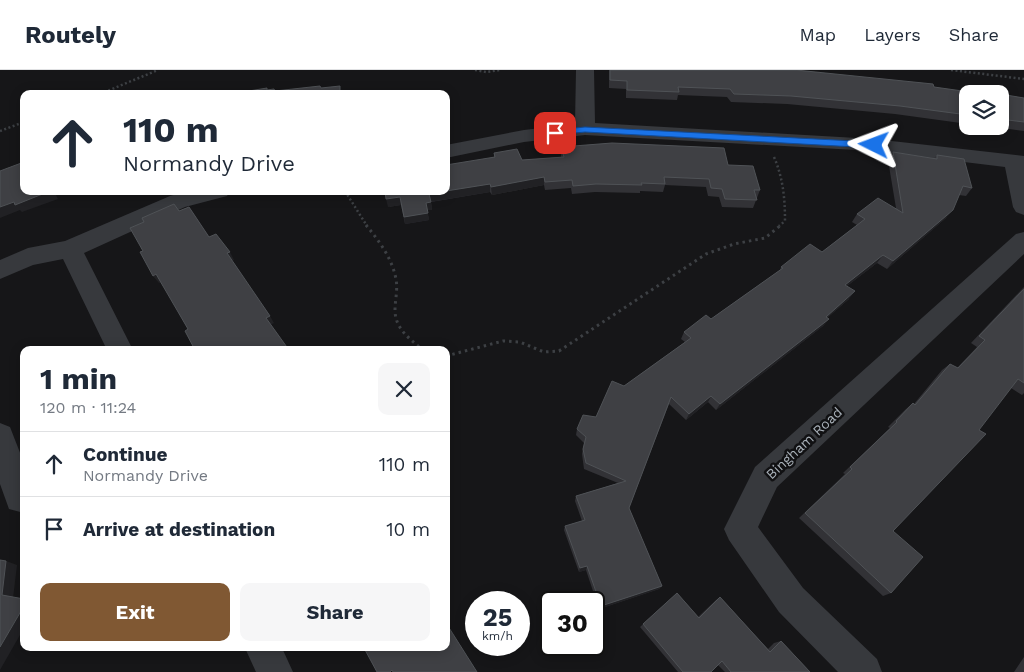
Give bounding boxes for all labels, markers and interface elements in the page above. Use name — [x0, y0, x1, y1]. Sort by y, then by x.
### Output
text: Routely — [25, 21, 116, 49]
text: Map — [799, 24, 836, 45]
text: Layers — [864, 24, 921, 45]
text: Share — [949, 24, 999, 45]
map controls — [959, 85, 1009, 135]
button: layers — [959, 85, 1009, 135]
text: 110 m — [123, 109, 219, 151]
icon: ahead — [40, 110, 105, 175]
pin — [534, 112, 576, 154]
position arrow — [847, 118, 899, 170]
icon: arrive — [541, 119, 569, 147]
text: Normandy Drive — [123, 151, 295, 176]
text: 1 min — [40, 361, 117, 396]
button: close — [378, 363, 430, 415]
text: 120 m · 11:24 — [40, 398, 136, 417]
street label: Bingham Road — [763, 404, 845, 482]
text: Continue — [83, 443, 167, 466]
icon: ahead — [40, 450, 68, 478]
text: 110 m — [379, 453, 430, 476]
text: Normandy Drive — [83, 466, 208, 485]
icon: arrive — [40, 515, 68, 543]
text: Arrive at destination — [83, 518, 275, 541]
text: 10 m — [386, 518, 430, 541]
button: Exit — [40, 583, 230, 641]
button: Share — [240, 583, 430, 641]
speed limit sign: 30 — [540, 591, 605, 656]
text: 25 — [483, 603, 512, 632]
text: km/h — [482, 629, 513, 643]

